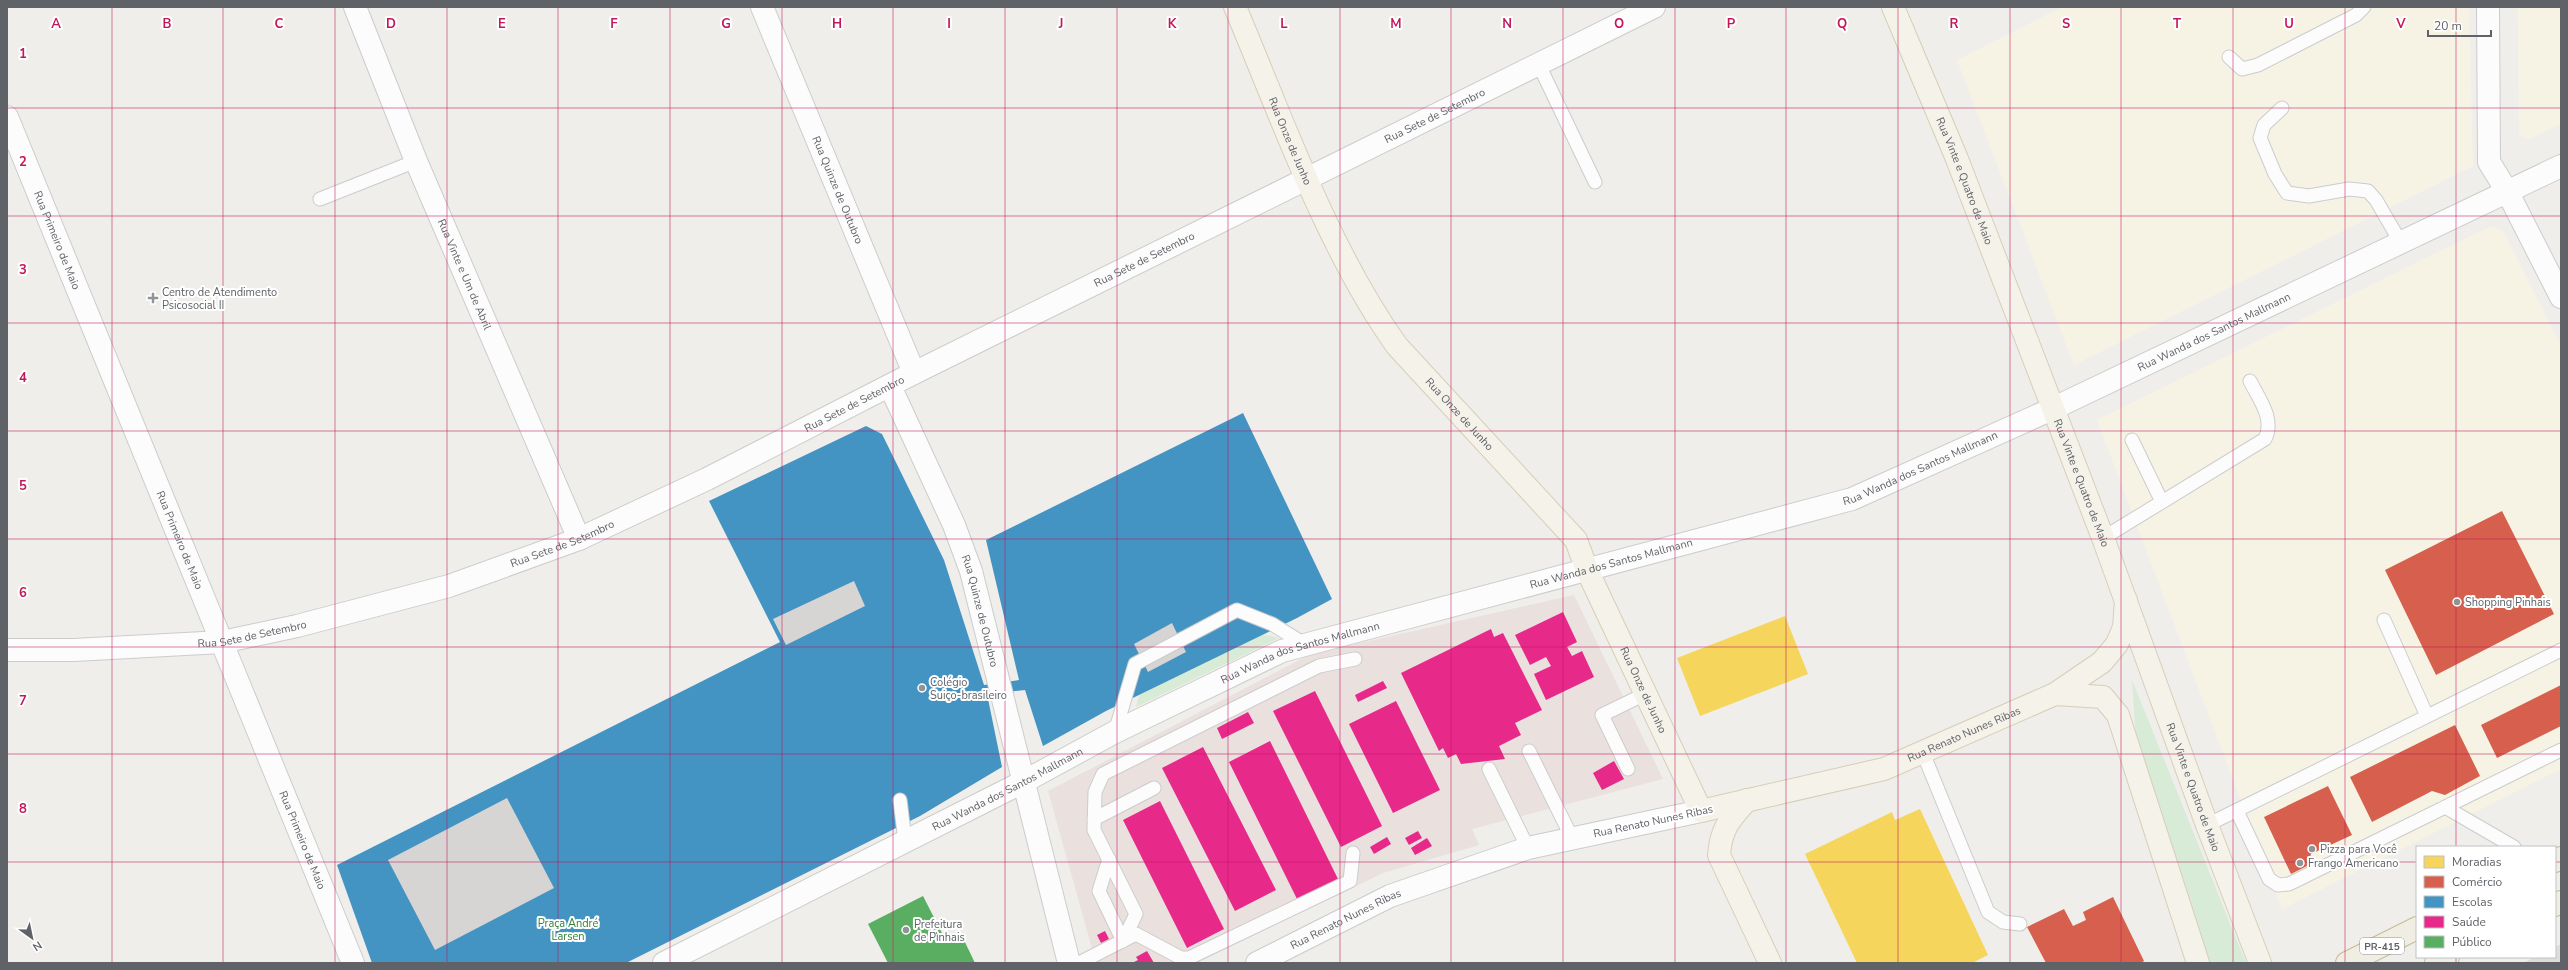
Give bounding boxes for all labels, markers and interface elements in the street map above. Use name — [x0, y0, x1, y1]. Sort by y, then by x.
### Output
scale bar — [2428, 12, 2491, 38]
text: A — [51, 15, 61, 33]
text: B — [163, 15, 172, 33]
text: C — [275, 15, 284, 33]
text: D — [386, 15, 396, 33]
text: E — [498, 15, 506, 33]
text: F — [610, 15, 618, 33]
text: G — [721, 15, 731, 33]
text: H — [832, 15, 842, 33]
text: I — [947, 15, 951, 33]
text: J — [1058, 15, 1063, 33]
text: K — [1168, 15, 1177, 33]
text: L — [1280, 15, 1288, 33]
text: M — [1390, 15, 1402, 33]
text: N — [1502, 15, 1512, 33]
text: O — [1614, 15, 1624, 33]
text: P — [1727, 15, 1736, 33]
text: Q — [1837, 15, 1847, 33]
text: R — [1950, 15, 1959, 33]
text: S — [2062, 15, 2070, 33]
text: T — [2173, 15, 2182, 33]
text: U — [2284, 15, 2294, 33]
text: V — [2395, 15, 2406, 33]
text: 20 m — [2434, 18, 2462, 34]
text: 1 — [19, 45, 27, 63]
street label: Rua Sete de Setembro — [1382, 85, 1488, 147]
street label: Rua Onze de Junho — [1265, 95, 1315, 188]
street label: Rua Vinte e Quatro de Maio — [1932, 115, 1996, 247]
street label: Rua Quinze de Outubro — [808, 134, 867, 246]
text: 2 — [19, 153, 27, 171]
street label: Rua Primeiro de Maio — [30, 189, 84, 292]
street label: Rua Vinte e Um de Abril — [434, 217, 495, 333]
street label: Rua Sete de Setembro — [1092, 228, 1197, 291]
text: 3 — [19, 261, 27, 279]
place label: Centro de Atendimento Psicosocial II — [162, 285, 277, 313]
street label: Rua Wanda dos Santos Mallmann — [2135, 289, 2293, 375]
marker: Centro de Atendimento Psicosocial II — [147, 292, 159, 304]
text: 4 — [19, 369, 27, 387]
street label: Rua Sete de Setembro — [802, 372, 907, 436]
street label: Rua Onze de Junho — [1422, 375, 1497, 454]
street label: Rua Vinte e Quatro de Maio — [2050, 417, 2113, 549]
street label: Rua Wanda dos Santos Mallmann — [1841, 427, 2000, 509]
text: 5 — [19, 477, 27, 495]
street label: Rua Primeiro de Maio — [153, 489, 206, 592]
street label: Rua Sete de Setembro — [508, 517, 617, 571]
street label: Rua Wanda dos Santos Mallmann — [1528, 535, 1694, 593]
street label: Rua Quinze de Outubro — [958, 553, 1002, 669]
text: 6 — [19, 584, 27, 602]
place label: Shopping Pinhais — [2465, 595, 2551, 610]
marker: Shopping Pinhais — [2452, 597, 2462, 607]
street label: Rua Sete de Setembro — [197, 617, 308, 651]
street label: Rua Wanda dos Santos Mallmann — [1218, 618, 1381, 688]
street label: Rua Onze de Junho — [1616, 644, 1670, 736]
place label: Colégio Suiço-brasileiro — [930, 675, 1007, 703]
marker: Colégio Suiço-brasileiro — [917, 683, 927, 693]
text: 7 — [19, 692, 27, 710]
street label: Rua Renato Nunes Ribas — [1905, 703, 2023, 766]
street label: Rua Vinte e Quatro de Maio — [2163, 721, 2223, 854]
street label: Rua Wanda dos Santos Mallmann — [930, 744, 1086, 835]
street label: Rua Primeiro de Maio — [275, 788, 329, 892]
text: 8 — [19, 800, 27, 818]
street label: Rua Renato Nunes Ribas — [1592, 801, 1714, 842]
place label: Pizza para Você — [2320, 842, 2397, 857]
marker: Pizza para Você — [2307, 844, 2317, 854]
legend — [2416, 846, 2556, 958]
text: Moradias — [2452, 854, 2502, 870]
place label: Frango Americano — [2308, 856, 2398, 871]
marker: Frango Americano — [2295, 858, 2305, 868]
text: Comércio — [2452, 874, 2503, 890]
street label: Rua Renato Nunes Ribas — [1288, 886, 1403, 953]
text: Escolas — [2452, 894, 2493, 910]
text: Saúde — [2452, 914, 2486, 930]
park label: Praça André Larsen — [538, 916, 598, 944]
place label: Prefeitura de Pìnhais — [914, 917, 965, 945]
north arrow — [12, 918, 52, 958]
marker: Prefeitura de Pìnhais — [901, 925, 911, 935]
text: Público — [2452, 934, 2492, 950]
text: N — [30, 937, 45, 954]
road number: PR-415 — [2360, 938, 2404, 954]

